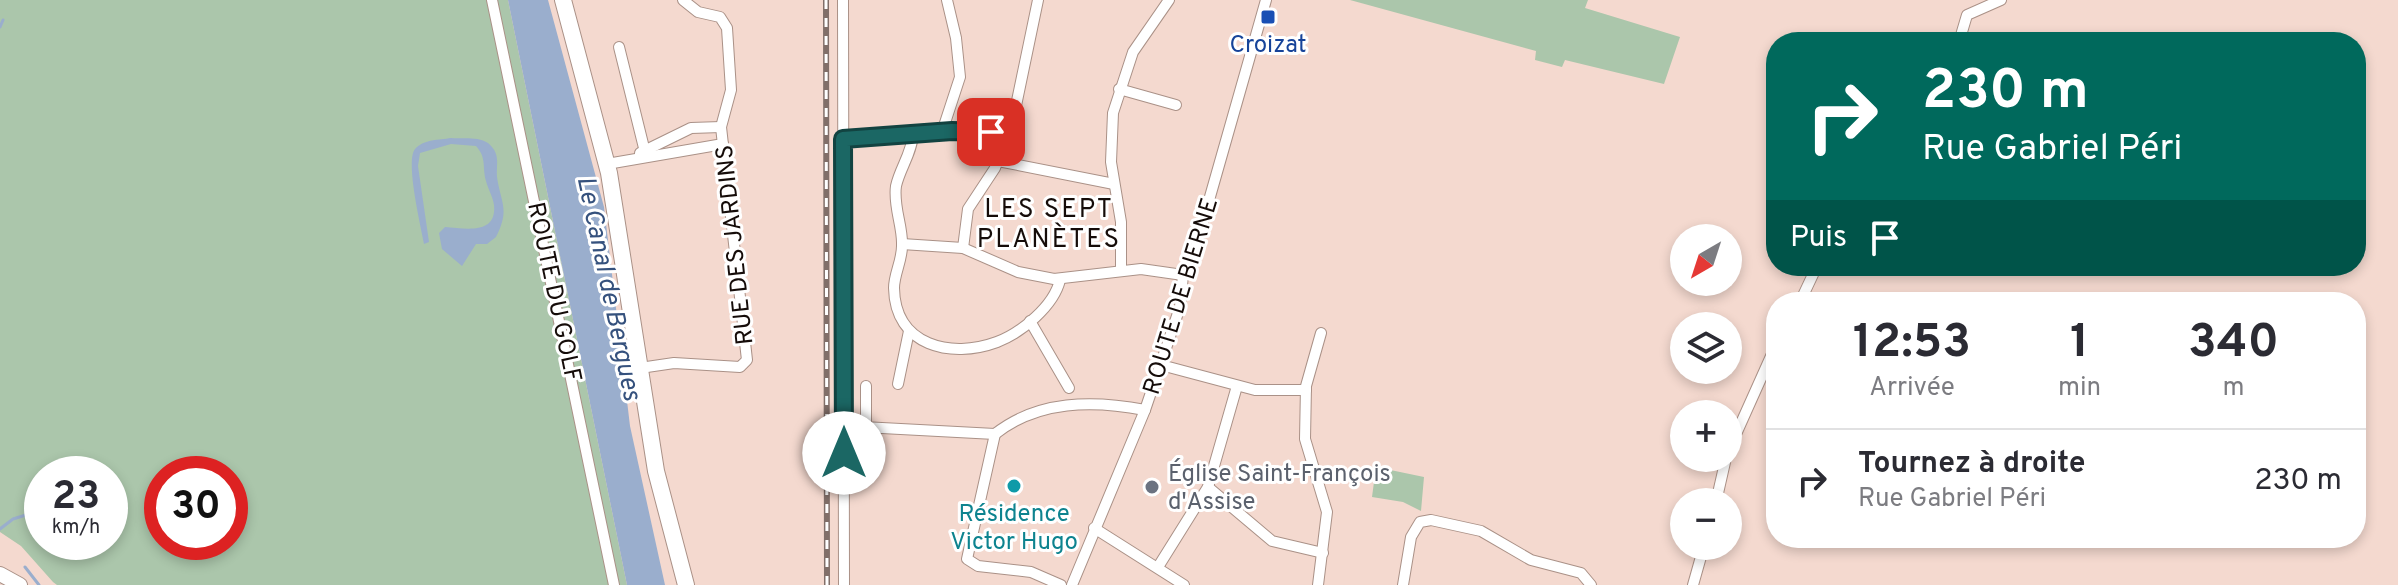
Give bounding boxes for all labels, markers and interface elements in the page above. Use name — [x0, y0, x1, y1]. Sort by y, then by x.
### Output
marker: Croizat — [1259, 8, 1277, 26]
place label: Croizat — [1229, 31, 1307, 61]
text: 230 m — [1922, 58, 2089, 128]
icon: right — [1790, 64, 1894, 168]
pin — [957, 98, 1025, 166]
icon: arrive — [969, 110, 1013, 154]
text: Rue Gabriel Péri — [1922, 127, 2182, 173]
street label: RUE DES JARDINS — [711, 143, 761, 346]
water label: Le Canal de Bergues — [568, 173, 648, 405]
district label: LES SEPT PLANÈTES — [977, 194, 1121, 257]
street label: ROUTE DE BIERNE — [1138, 195, 1226, 399]
street label: ROUTE DU GOLF — [519, 200, 587, 385]
icon: arrive — [1863, 216, 1907, 260]
text: Puis — [1790, 220, 1847, 257]
north arrow — [1670, 224, 1742, 296]
map controls — [1670, 224, 1742, 560]
button: layers — [1670, 312, 1742, 384]
text: 12:53 — [1853, 314, 1971, 374]
text: 1 — [2070, 314, 2089, 374]
text: 340 — [2188, 314, 2279, 374]
text: Arrivée — [1869, 372, 1955, 405]
text: min — [2058, 372, 2101, 405]
text: m — [2223, 372, 2245, 405]
button: + — [1670, 400, 1742, 472]
position arrow — [802, 411, 886, 495]
text: Tournez à droite — [1858, 446, 2086, 483]
speed limit sign: 30 — [144, 456, 248, 560]
place label: Église Saint-François d'Assise — [1168, 458, 1391, 518]
icon: right — [1790, 459, 1834, 503]
text: 230 m — [2254, 463, 2342, 500]
text: 23 — [52, 473, 100, 523]
marker: Résidence Victor Hugo — [1005, 477, 1023, 495]
marker: Église Saint-François d'Assise — [1143, 478, 1161, 496]
text: Rue Gabriel Péri — [1858, 483, 2046, 516]
button: − — [1670, 488, 1742, 560]
place label: Résidence Victor Hugo — [950, 500, 1078, 558]
text: km/h — [52, 515, 100, 541]

